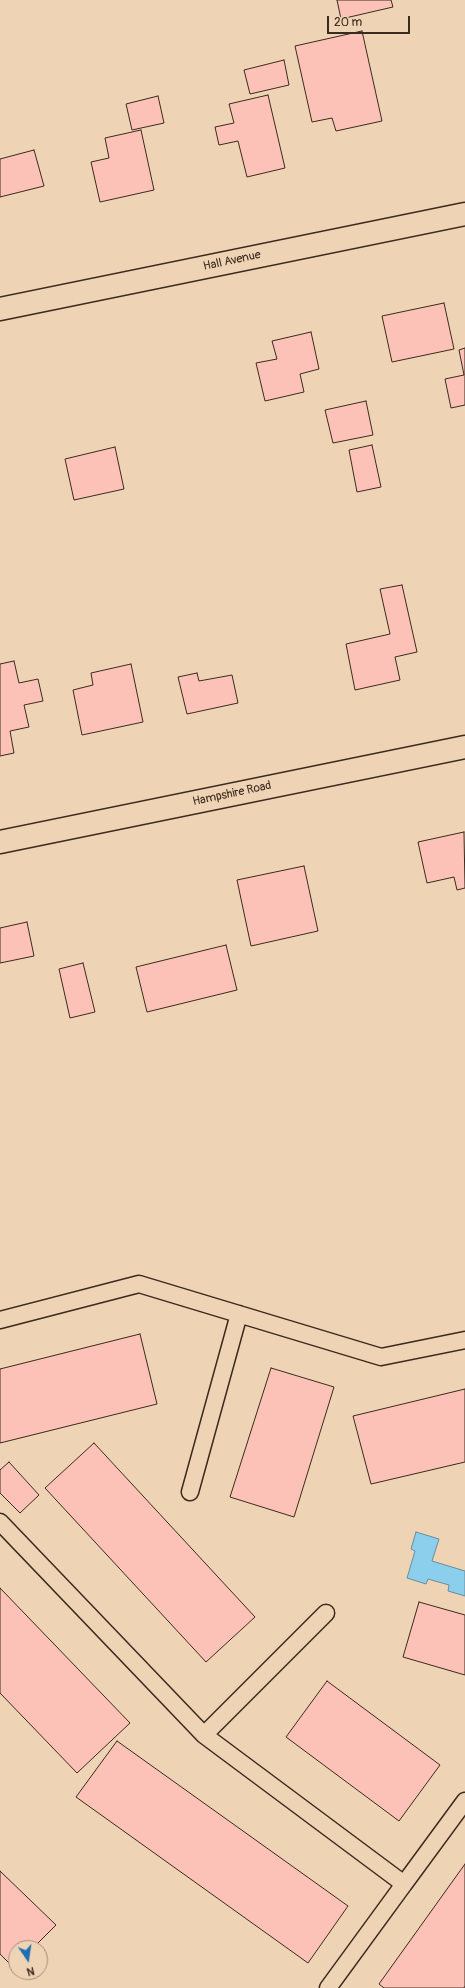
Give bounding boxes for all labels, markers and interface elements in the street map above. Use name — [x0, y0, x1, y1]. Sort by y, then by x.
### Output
scale bar — [329, 8, 412, 34]
text: 20 m — [334, 15, 362, 30]
street label: Hall Avenue — [202, 248, 262, 274]
street label: Hampshire Road — [191, 779, 273, 809]
north arrow — [8, 1940, 48, 1980]
text: N — [26, 1964, 36, 1978]

